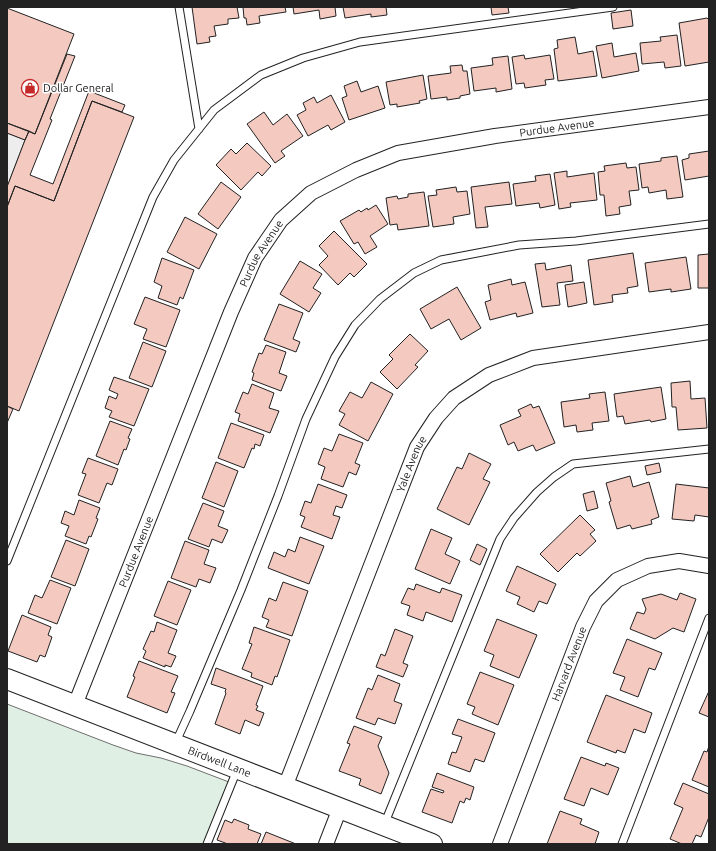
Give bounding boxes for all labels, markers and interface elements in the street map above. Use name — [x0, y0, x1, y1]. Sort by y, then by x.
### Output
shop icon: Dollar General — [20, 78, 40, 98]
place label: Dollar General — [43, 82, 114, 94]
street label: Purdue Avenue — [519, 117, 595, 139]
street label: Purdue Avenue — [237, 218, 285, 288]
street label: Yale Avenue — [394, 433, 429, 494]
street label: Purdue Avenue — [116, 514, 155, 589]
street label: Harvard Avenue — [549, 625, 589, 703]
street label: Birdwell Lane — [186, 744, 253, 779]

